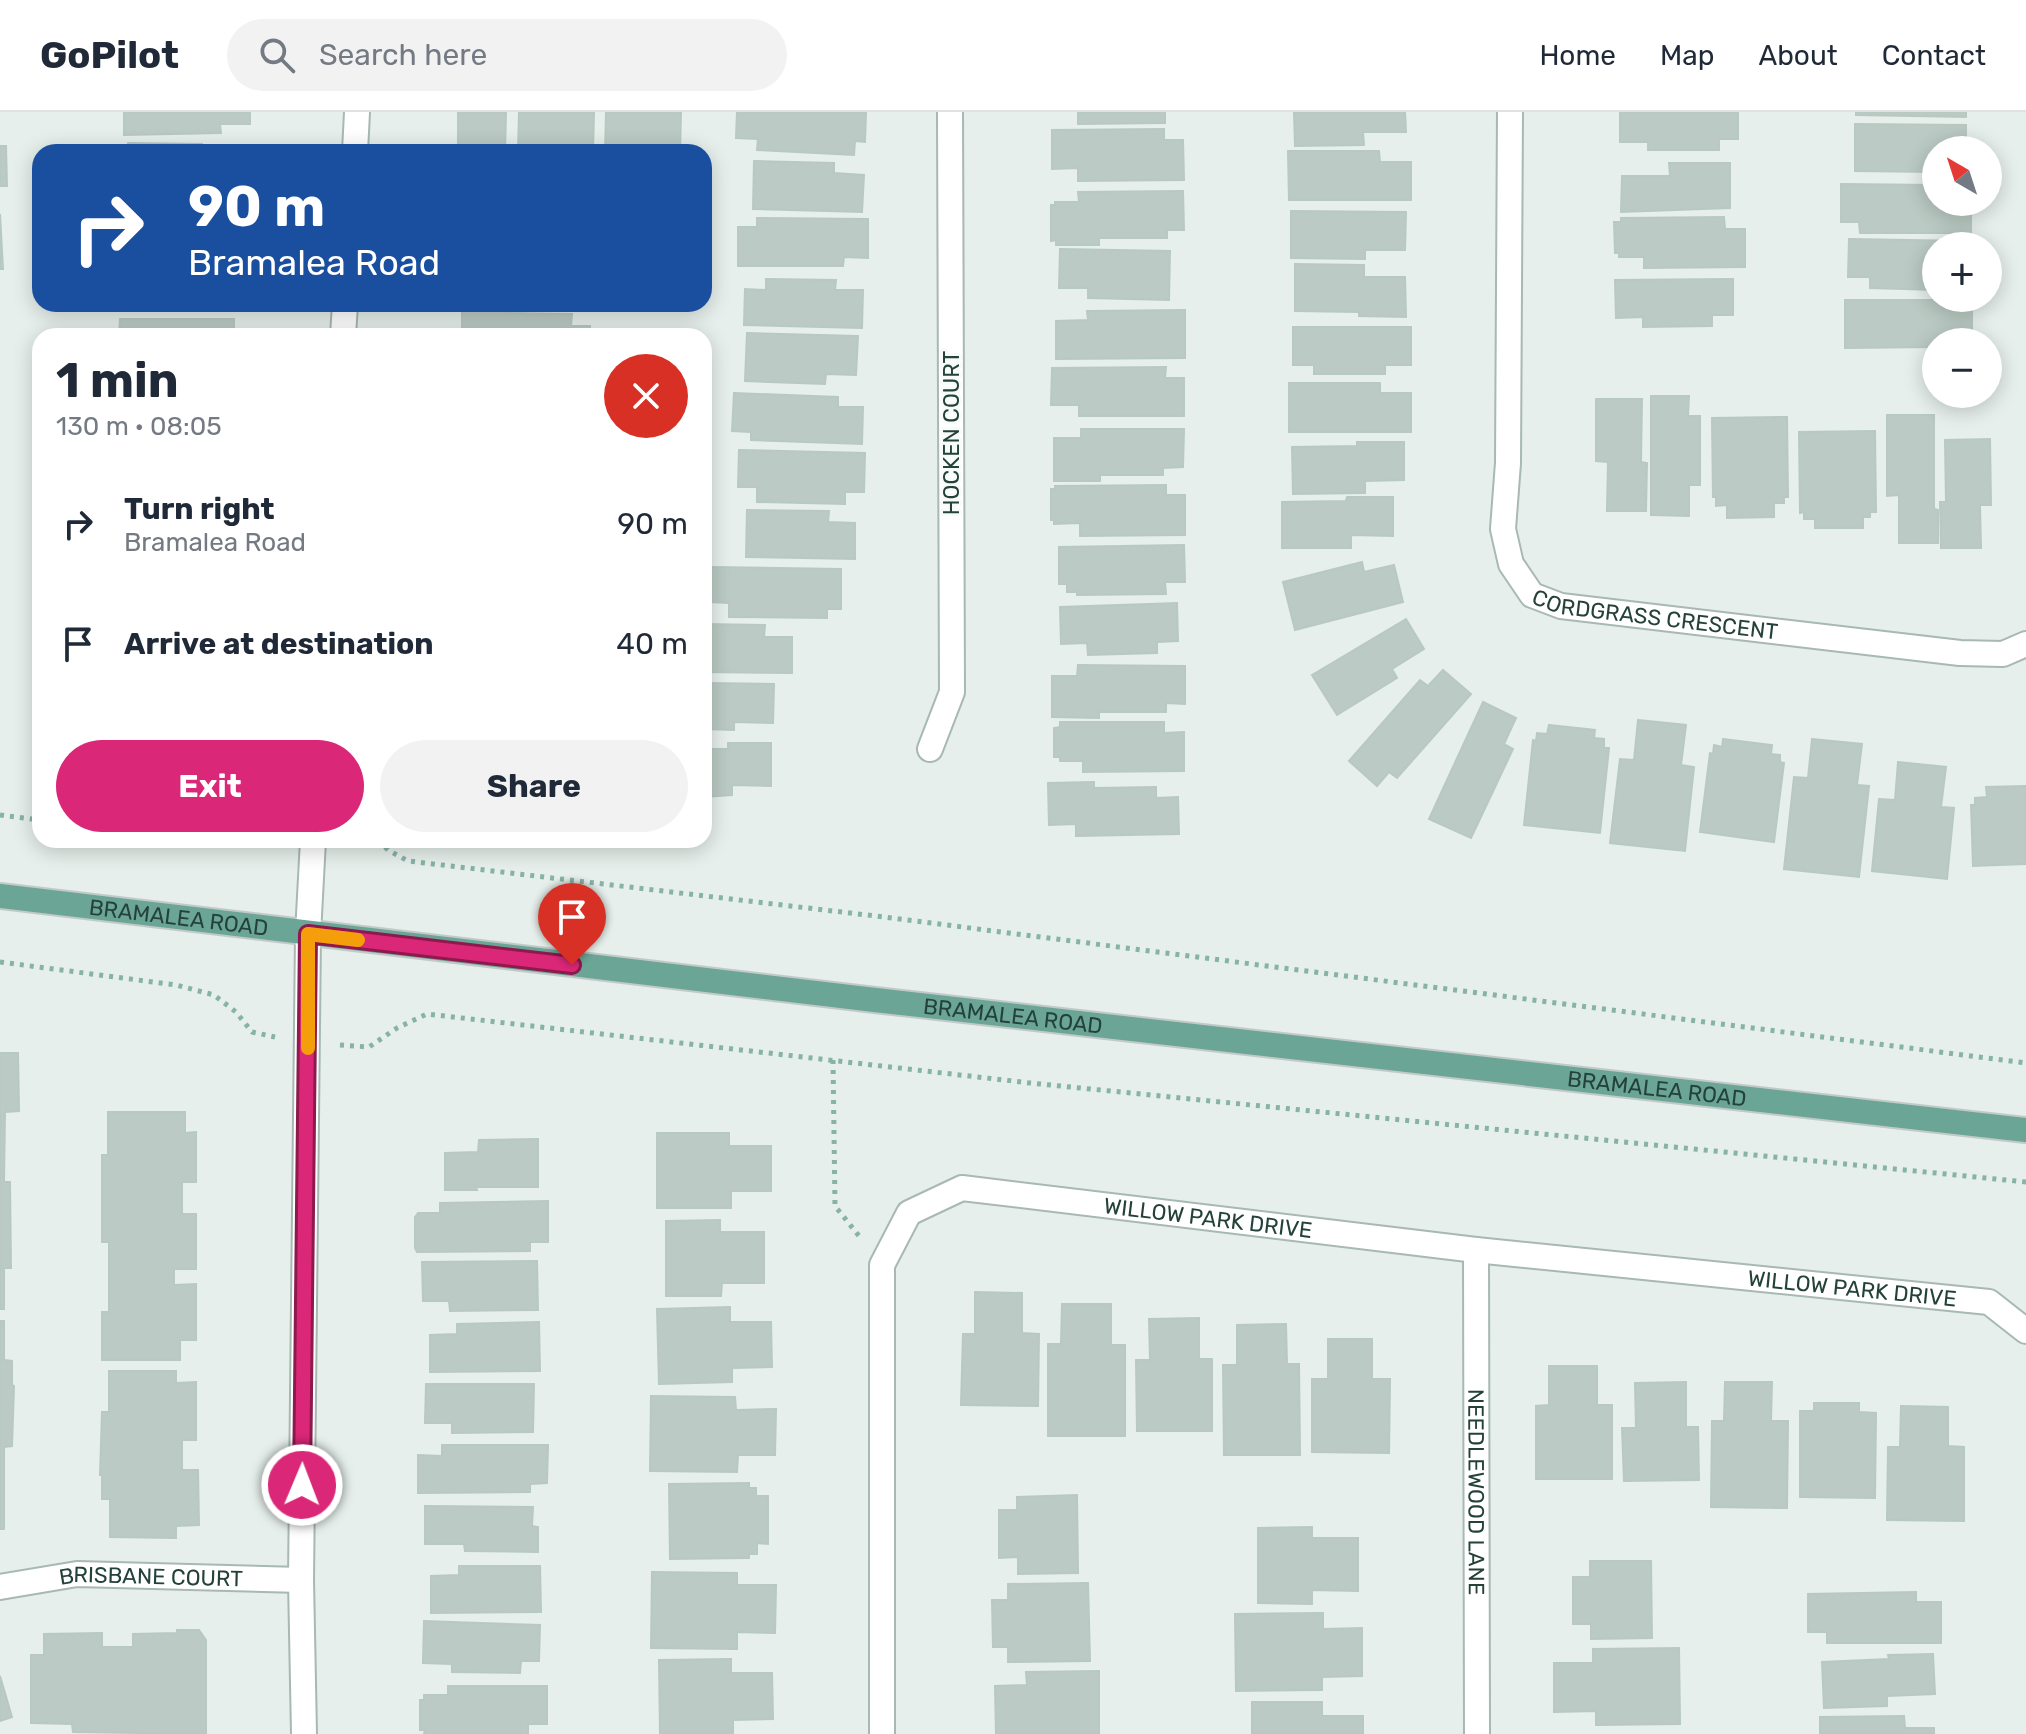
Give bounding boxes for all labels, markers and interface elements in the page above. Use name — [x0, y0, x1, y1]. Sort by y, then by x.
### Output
search box — [227, 19, 787, 91]
text: GoPilot — [40, 32, 179, 78]
icon: search — [255, 33, 299, 77]
text: Search here — [319, 37, 487, 73]
text: Home — [1539, 39, 1616, 72]
text: Map — [1660, 39, 1714, 72]
text: About — [1758, 39, 1838, 72]
text: Contact — [1882, 39, 1986, 72]
north arrow — [1922, 136, 2002, 216]
map controls — [1922, 136, 2002, 408]
text: 90 m — [188, 174, 325, 240]
icon: right — [56, 176, 160, 280]
button: + — [1922, 232, 2002, 312]
text: Bramalea Road — [188, 241, 440, 284]
button: − — [1922, 328, 2002, 408]
street label: HOCKEN COURT — [938, 351, 965, 515]
text: 1 min — [56, 352, 179, 409]
button: close — [604, 354, 688, 438]
text: 130 m · 08:05 — [56, 411, 222, 442]
text: Turn right — [124, 491, 275, 527]
icon: right — [56, 502, 100, 546]
text: 90 m — [617, 506, 688, 542]
text: Bramalea Road — [124, 527, 306, 558]
street label: CORDGRASS CRESCENT — [1528, 583, 1780, 645]
icon: arrive — [56, 622, 100, 666]
text: Arrive at destination — [124, 626, 434, 662]
text: 40 m — [616, 626, 688, 662]
button: Exit — [56, 740, 364, 832]
button: Share — [380, 740, 688, 832]
pin — [538, 883, 606, 965]
street label: BRAMALEA ROAD — [88, 894, 270, 942]
icon: arrive — [550, 895, 594, 939]
street label: BRAMALEA ROAD — [922, 993, 1104, 1040]
street label: BRAMALEA ROAD — [1566, 1065, 1748, 1112]
street label: WILLOW PARK DRIVE — [1102, 1192, 1314, 1244]
street label: WILLOW PARK DRIVE — [1746, 1265, 1958, 1313]
street label: NEEDLEWOOD LANE — [1462, 1389, 1490, 1595]
position arrow — [260, 1443, 344, 1527]
street label: BRISBANE COURT — [57, 1561, 244, 1592]

